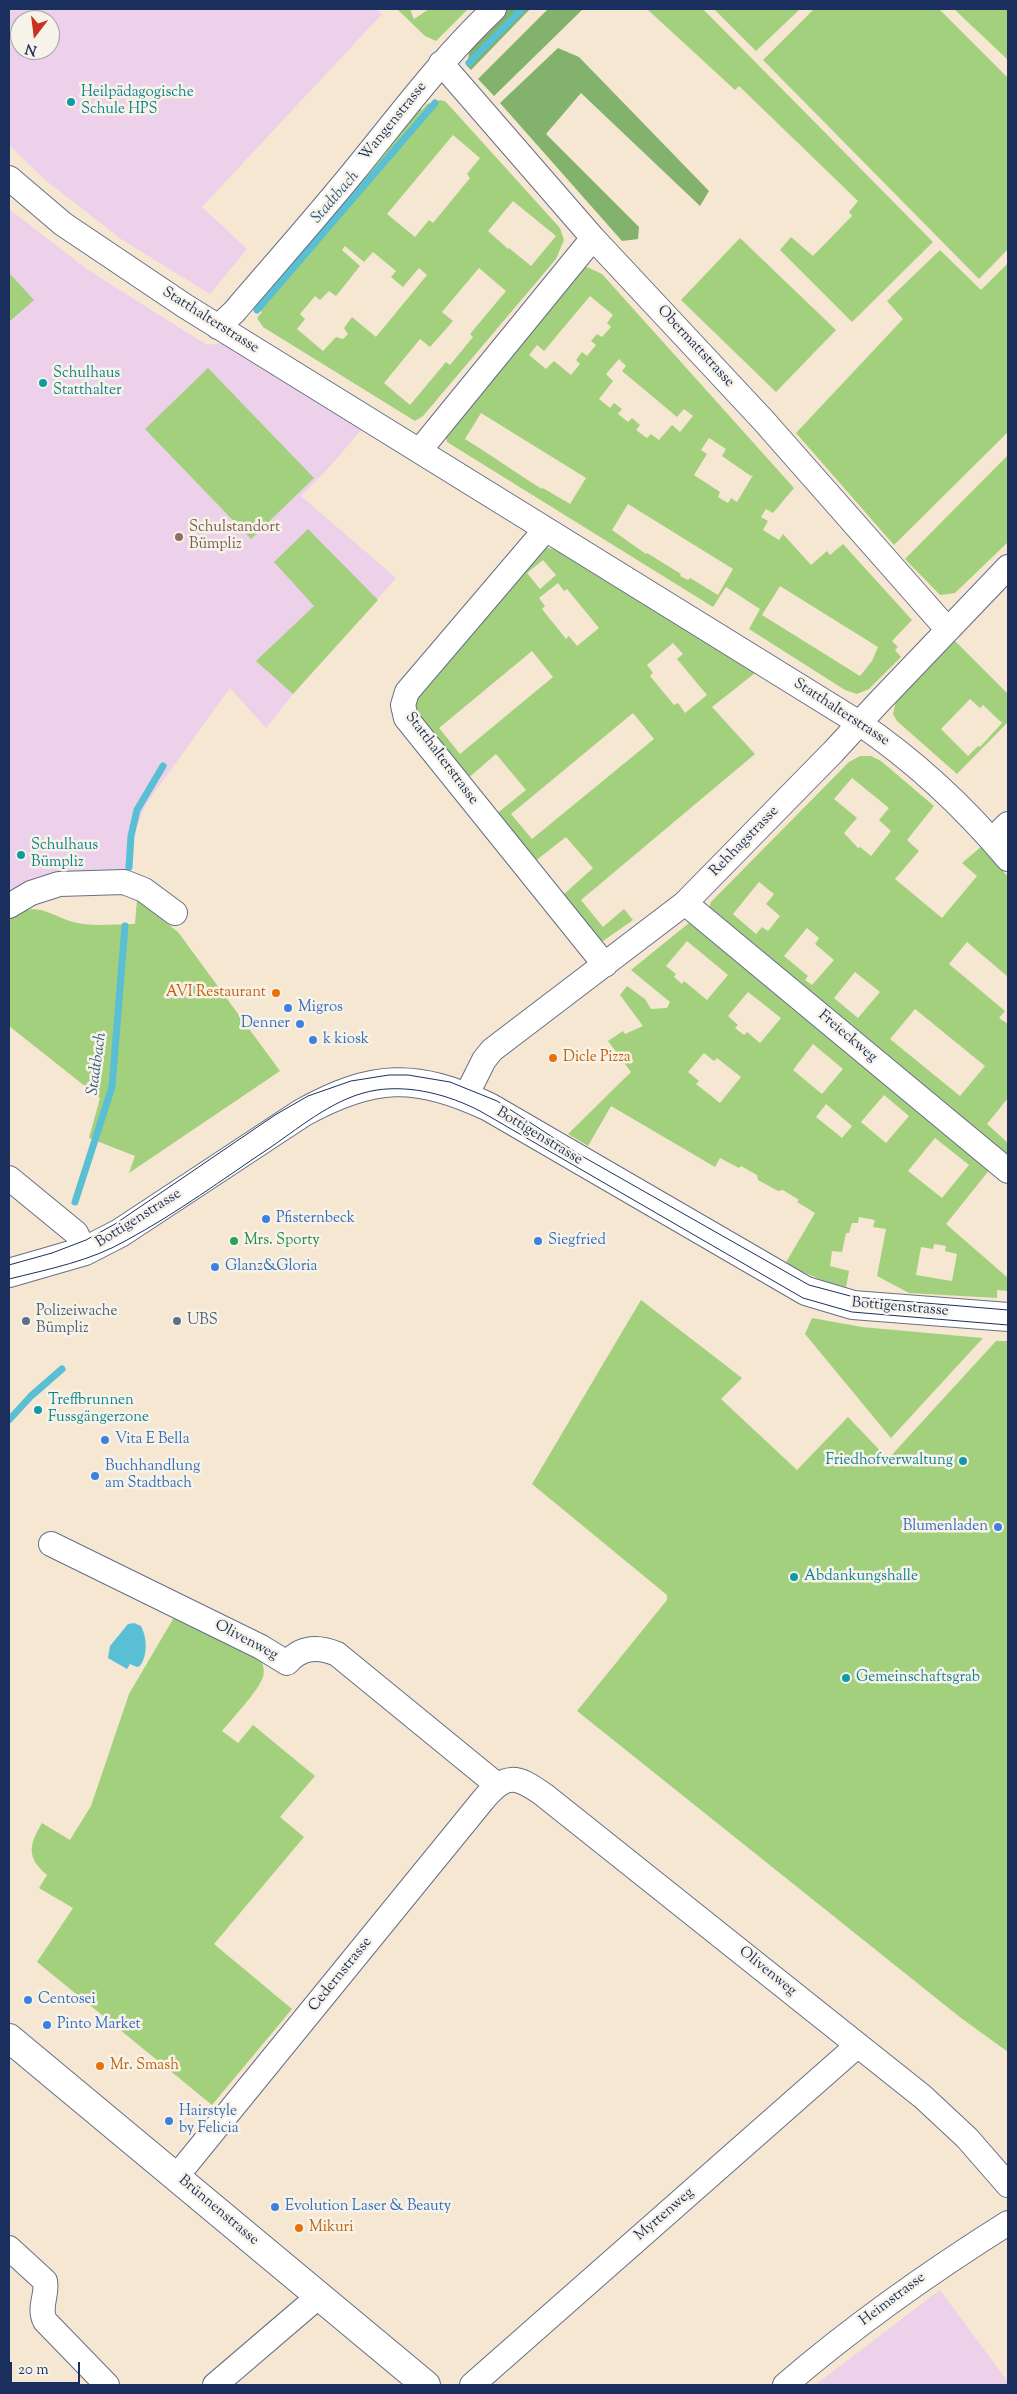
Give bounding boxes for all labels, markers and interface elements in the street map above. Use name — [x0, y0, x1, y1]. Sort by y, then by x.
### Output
north arrow — [10, 10, 60, 60]
text: N — [23, 37, 39, 60]
street label: Wangenstrasse — [357, 79, 431, 165]
place label: Heilpädagogische Schule HPS — [81, 84, 194, 119]
marker: Heilpädagogische Schule HPS — [65, 96, 77, 108]
water label: Stadtbach — [308, 168, 364, 228]
street label: Statthalterstrasse — [158, 284, 262, 358]
street label: Obermattstrasse — [652, 302, 738, 392]
place label: Schulhaus Statthalter — [53, 365, 122, 400]
marker: Schulhaus Statthalter — [37, 377, 49, 389]
place label: Schulstandort Bümpliz — [189, 519, 280, 554]
marker: Schulstandort Bümpliz — [173, 531, 185, 543]
street label: Statthalterstrasse — [790, 675, 892, 751]
street label: Statthalterstrasse — [400, 709, 482, 809]
street label: Rehhagstrasse — [707, 803, 783, 881]
place label: Schulhaus Bümpliz — [31, 837, 98, 872]
marker: Schulhaus Bümpliz — [15, 849, 27, 861]
place label: AVI Restaurant — [166, 984, 266, 1002]
marker: AVI Restaurant — [270, 987, 282, 999]
place label: Migros — [298, 999, 343, 1017]
marker: Migros — [282, 1002, 294, 1014]
street label: Freieckweg — [814, 1007, 880, 1067]
place label: Denner — [241, 1015, 290, 1033]
marker: Denner — [294, 1018, 306, 1030]
water label: Stadtbach — [84, 1031, 112, 1097]
place label: k kiosk — [323, 1031, 369, 1049]
marker: k kiosk — [307, 1034, 319, 1046]
place label: Dicle Pizza — [563, 1049, 631, 1067]
marker: Dicle Pizza — [547, 1052, 559, 1064]
street label: Bottigenstrasse — [493, 1104, 585, 1170]
street label: Bottigenstrasse — [93, 1186, 185, 1252]
place label: Pfisternbeck — [276, 1210, 355, 1228]
marker: Pfisternbeck — [260, 1213, 272, 1225]
place label: Mrs. Sporty — [244, 1232, 320, 1250]
place label: Siegfried — [548, 1232, 606, 1250]
marker: Mrs. Sporty — [228, 1235, 240, 1247]
marker: Siegfried — [532, 1235, 544, 1247]
place label: Glanz&Gloria — [225, 1258, 318, 1276]
marker: Glanz&Gloria — [209, 1261, 221, 1273]
street label: Bottigenstrasse — [851, 1295, 949, 1321]
place label: Polizeiwache Bümpliz — [36, 1303, 118, 1338]
place label: UBS — [187, 1312, 218, 1330]
marker: Polizeiwache Bümpliz — [20, 1315, 32, 1327]
marker: UBS — [171, 1315, 183, 1327]
place label: Treffbrunnen Fussgängerzone — [48, 1392, 149, 1427]
marker: Treffbrunnen Fussgängerzone — [32, 1404, 44, 1416]
place label: Vita E Bella — [115, 1431, 190, 1449]
marker: Vita E Bella — [99, 1434, 111, 1446]
place label: Friedhofverwaltung — [826, 1452, 953, 1470]
marker: Friedhofverwaltung — [957, 1455, 969, 1467]
place label: Buchhandlung am Stadtbach — [105, 1458, 200, 1493]
marker: Buchhandlung am Stadtbach — [89, 1470, 101, 1482]
place label: Blumenladen — [903, 1518, 988, 1536]
marker: Blumenladen — [992, 1521, 1004, 1533]
place label: Abdankungshalle — [804, 1568, 918, 1586]
marker: Abdankungshalle — [788, 1571, 800, 1583]
street label: Olivenweg — [211, 1617, 281, 1665]
place label: Gemeinschaftsgrab — [856, 1669, 980, 1687]
marker: Gemeinschaftsgrab — [840, 1672, 852, 1684]
street label: Cedernstrasse — [305, 1934, 377, 2016]
street label: Olivenweg — [734, 1943, 800, 2001]
place label: Centosei — [38, 1991, 96, 2009]
marker: Centosei — [22, 1994, 34, 2006]
place label: Pinto Market — [57, 2016, 141, 2034]
marker: Pinto Market — [41, 2019, 53, 2031]
place label: Mr. Smash — [110, 2057, 179, 2075]
marker: Mr. Smash — [94, 2060, 106, 2072]
place label: Hairstyle by Felicia — [179, 2103, 239, 2138]
marker: Hairstyle by Felicia — [163, 2115, 175, 2127]
street label: Brünnenstrasse — [174, 2172, 262, 2250]
street label: Myrtenweg — [632, 2184, 698, 2246]
place label: Evolution Laser & Beauty — [285, 2198, 451, 2216]
marker: Evolution Laser & Beauty — [269, 2201, 281, 2213]
place label: Mikuri — [309, 2219, 353, 2237]
marker: Mikuri — [293, 2222, 305, 2234]
street label: Heimstrasse — [856, 2269, 930, 2331]
scale bar — [12, 2352, 82, 2384]
text: 20 m — [18, 2360, 49, 2381]

